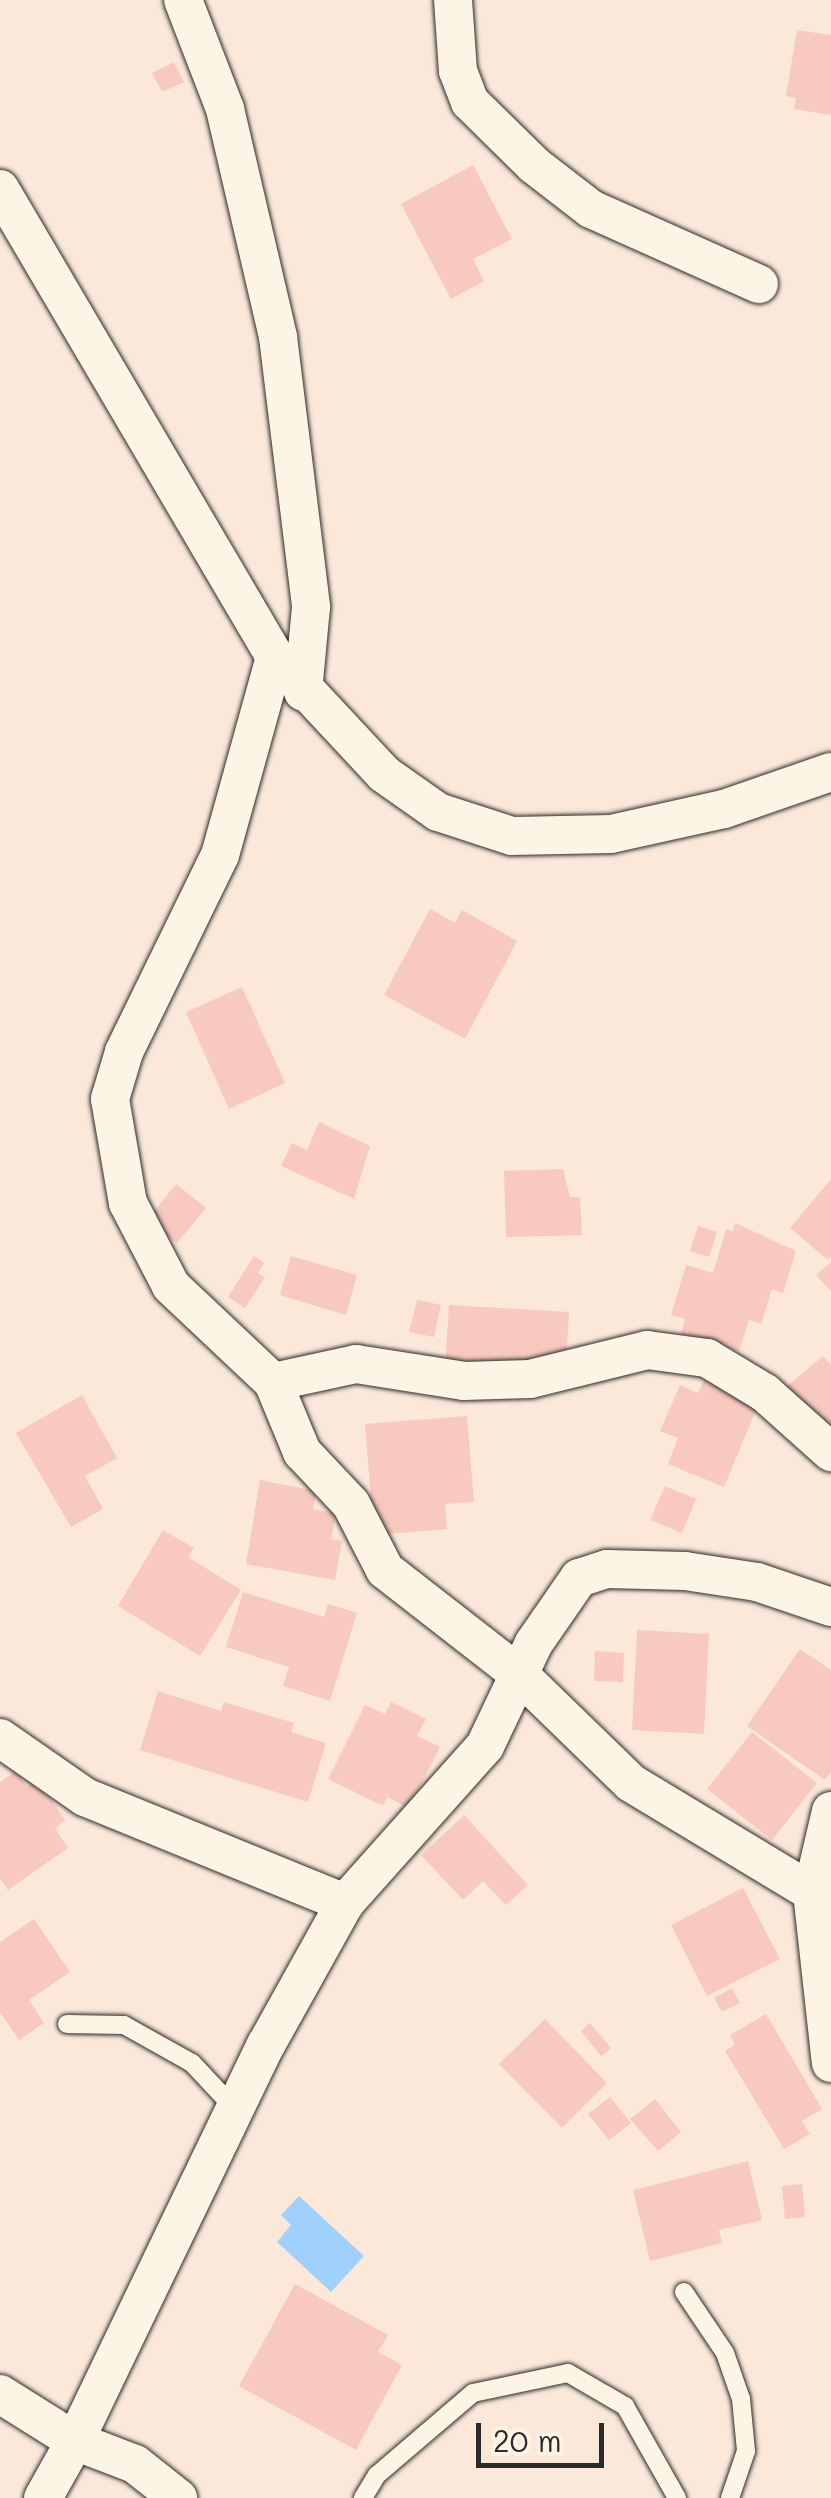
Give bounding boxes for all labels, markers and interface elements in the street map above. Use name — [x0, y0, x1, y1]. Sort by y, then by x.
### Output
scale bar — [481, 2403, 608, 2465]
text: 20 m — [493, 2420, 562, 2460]

